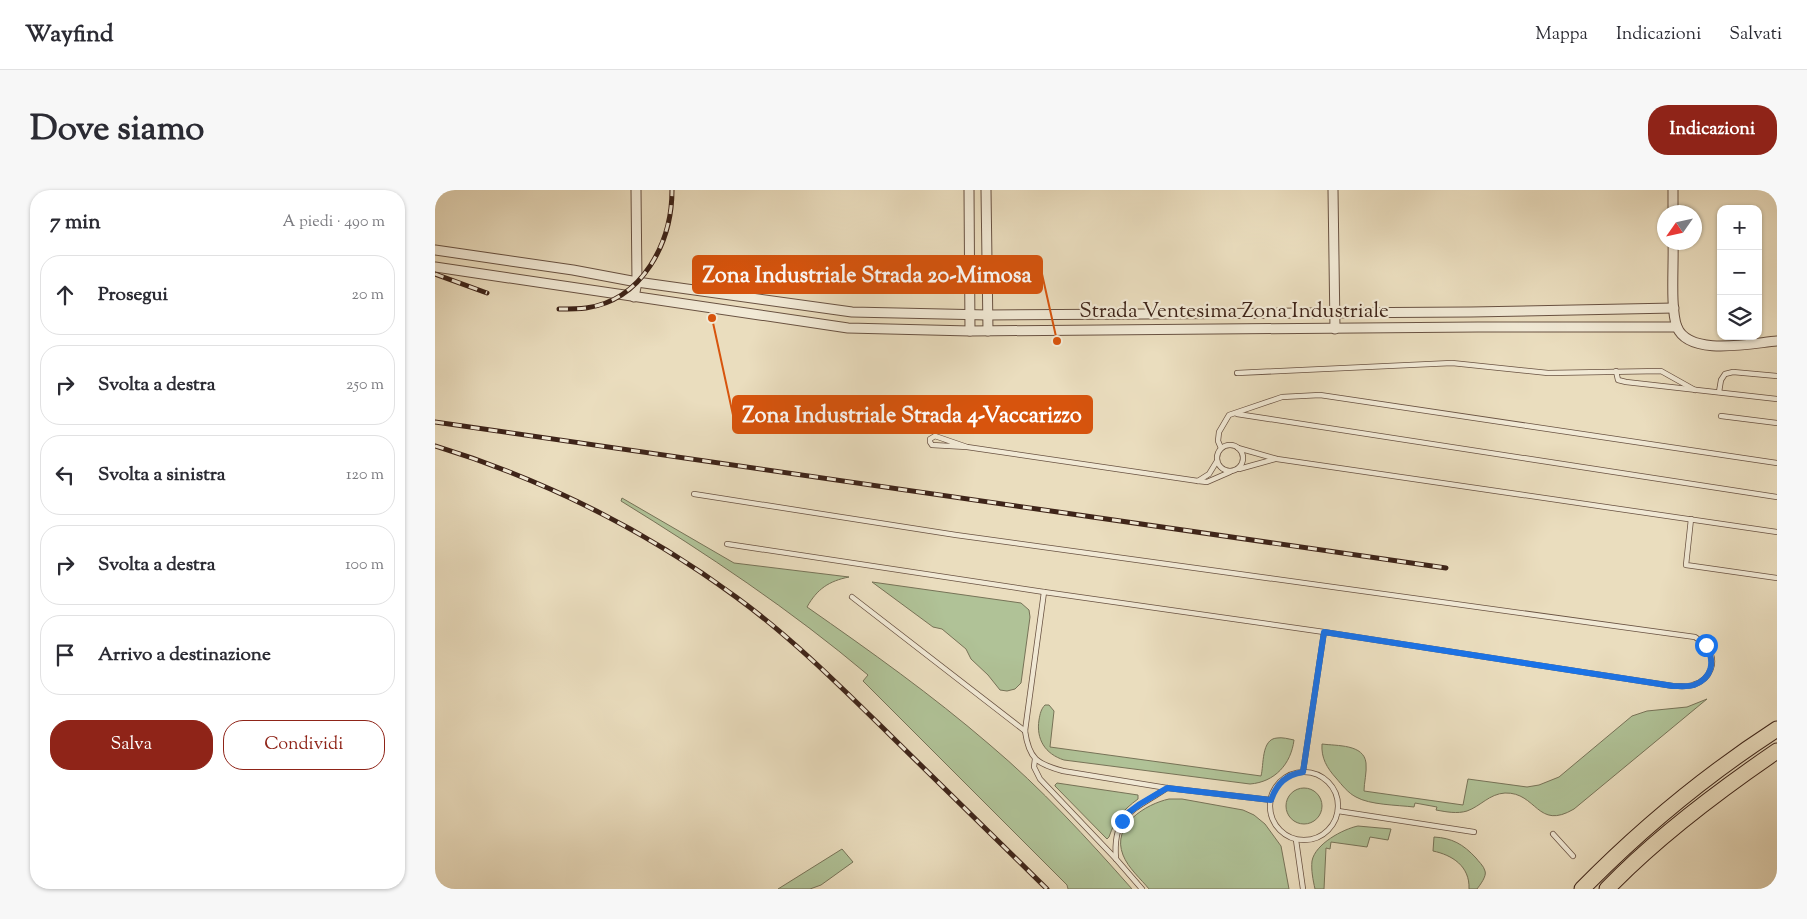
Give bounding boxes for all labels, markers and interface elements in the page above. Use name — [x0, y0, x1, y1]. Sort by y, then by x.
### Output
text: Wayfind — [25, 18, 113, 52]
text: Mappa — [1535, 22, 1588, 48]
text: Indicazioni — [1616, 22, 1701, 48]
text: Salvati — [1729, 22, 1782, 48]
text: Dove siamo — [30, 105, 204, 156]
button: Indicazioni — [1648, 105, 1777, 155]
north arrow — [1657, 205, 1702, 250]
map controls — [1717, 205, 1762, 340]
button: + — [1717, 205, 1762, 250]
text: 7 min — [50, 208, 101, 238]
text: A piedi · 490 m — [283, 211, 385, 234]
button: − — [1717, 250, 1762, 295]
callout: Zona Industriale Strada 20-Mimosa — [693, 256, 1042, 293]
text: Zona Industriale Strada 20-Mimosa — [702, 261, 1032, 293]
icon: ahead — [51, 281, 79, 309]
text: Prosegui — [98, 282, 168, 309]
text: 20 m — [351, 284, 384, 307]
button: layers — [1717, 295, 1762, 340]
street label: Strada Ventesima Zona Industriale — [1079, 297, 1389, 327]
icon: right — [51, 371, 79, 399]
text: Svolta a destra — [98, 372, 215, 399]
text: 250 m — [346, 374, 384, 397]
callout: Zona Industriale Strada 4-Vaccarizzo — [733, 396, 1092, 433]
text: Zona Industriale Strada 4-Vaccarizzo — [742, 401, 1082, 433]
icon: left — [51, 461, 79, 489]
text: Svolta a sinistra — [98, 462, 226, 489]
text: 120 m — [346, 464, 384, 487]
icon: right — [51, 551, 79, 579]
text: Svolta a destra — [98, 552, 215, 579]
text: 100 m — [345, 554, 384, 577]
route start — [1695, 634, 1718, 657]
icon: arrive — [51, 641, 79, 669]
text: Arrivo a destinazione — [98, 642, 271, 669]
button: Salva — [50, 720, 213, 770]
button: Condividi — [223, 720, 385, 770]
route end — [1111, 810, 1134, 833]

